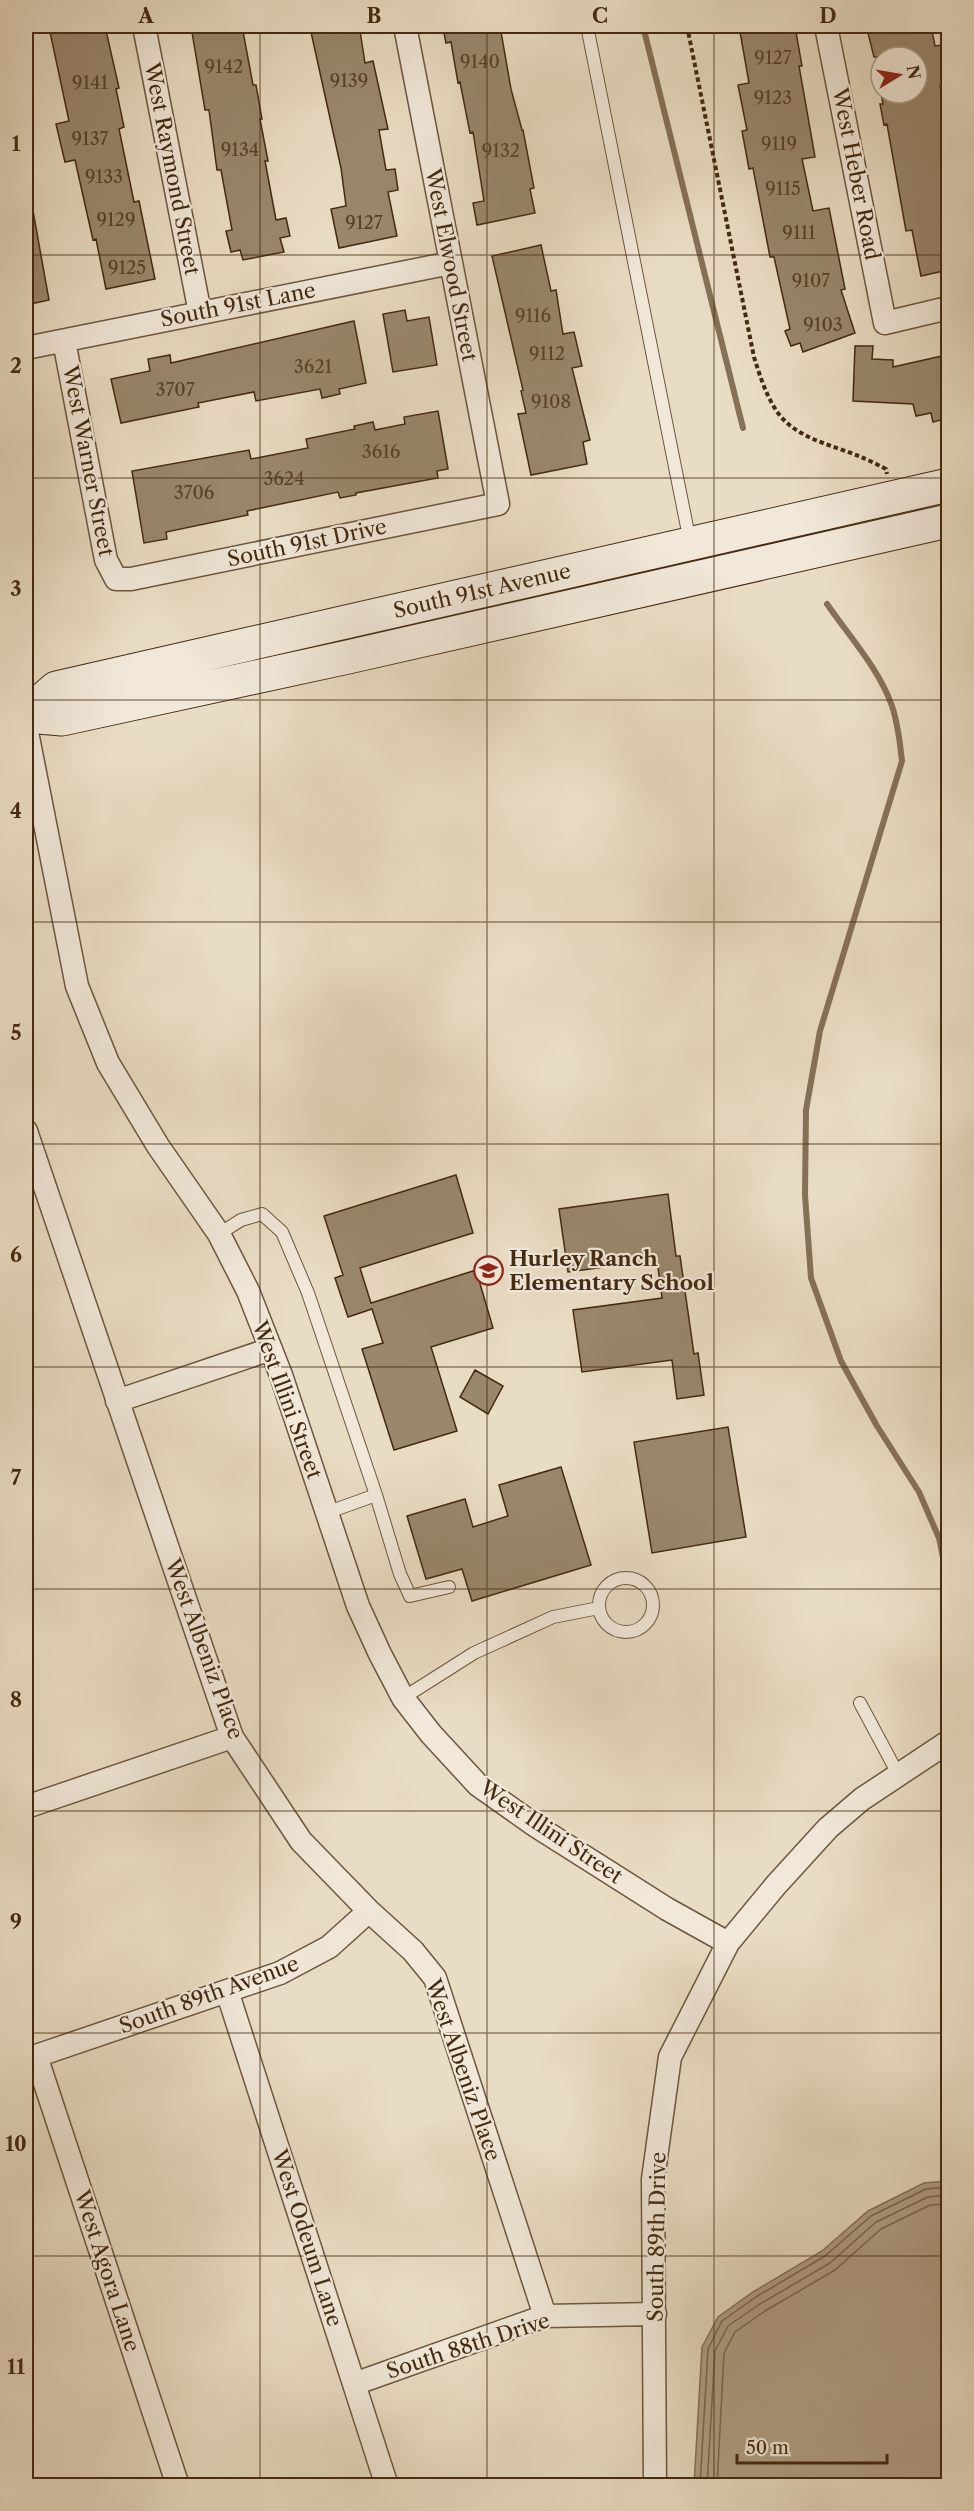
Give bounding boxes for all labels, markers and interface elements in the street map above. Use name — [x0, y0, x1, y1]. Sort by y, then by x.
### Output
text: A — [137, 4, 154, 28]
text: B — [367, 4, 382, 28]
text: C — [592, 4, 608, 28]
text: D — [819, 4, 837, 28]
north arrow — [869, 45, 929, 105]
house number: 9127 — [754, 47, 792, 69]
house number: 9140 — [460, 51, 500, 73]
house number: 9142 — [205, 56, 243, 78]
street label: West Raymond Street — [139, 59, 205, 278]
text: N — [903, 63, 925, 81]
house number: 9139 — [330, 70, 368, 92]
house number: 9141 — [72, 72, 108, 94]
street label: West Heber Road — [827, 85, 885, 262]
house number: 9123 — [754, 87, 792, 109]
house number: 9137 — [72, 128, 109, 150]
text: 1 — [12, 132, 21, 156]
house number: 9119 — [761, 133, 797, 155]
house number: 9134 — [221, 139, 259, 161]
house number: 9132 — [482, 140, 520, 162]
street label: West Elwood Street — [420, 165, 483, 364]
house number: 9133 — [85, 166, 123, 188]
house number: 9115 — [765, 178, 801, 200]
house number: 9129 — [96, 209, 136, 231]
house number: 9127 — [345, 212, 383, 234]
house number: 9111 — [782, 222, 816, 244]
house number: 9125 — [108, 257, 146, 279]
house number: 9107 — [792, 270, 830, 292]
street label: South 91st Lane — [158, 277, 318, 332]
house number: 9116 — [515, 305, 551, 327]
house number: 9103 — [803, 314, 843, 336]
house number: 9112 — [529, 343, 565, 365]
text: 2 — [10, 354, 22, 378]
house number: 3621 — [294, 356, 333, 378]
street label: West Warner Street — [58, 362, 119, 559]
house number: 3707 — [155, 379, 195, 401]
house number: 9108 — [531, 391, 571, 413]
house number: 3616 — [362, 441, 400, 463]
house number: 3624 — [263, 468, 305, 490]
house number: 3706 — [174, 482, 214, 504]
street label: South 91st Drive — [225, 513, 389, 572]
street label: South 91st Avenue — [391, 558, 573, 623]
text: 3 — [10, 577, 22, 601]
text: 4 — [10, 799, 22, 823]
text: 5 — [10, 1021, 22, 1045]
text: 6 — [10, 1243, 22, 1267]
place label: Hurley Ranch Elementary School — [509, 1246, 714, 1295]
school or university icon: Hurley Ranch Elementary School — [472, 1255, 504, 1287]
street label: West Illini Street — [247, 1316, 328, 1483]
text: 7 — [11, 1466, 22, 1490]
street label: West Albeniz Place — [160, 1554, 249, 1743]
text: 8 — [10, 1688, 22, 1712]
street label: West Illini Street — [474, 1774, 628, 1889]
text: 9 — [10, 1910, 22, 1934]
street label: South 89th Avenue — [116, 1950, 302, 2039]
street label: West Albeniz Place — [420, 1975, 506, 2164]
text: 10 — [5, 2132, 27, 2156]
street label: West Odeum Lane — [267, 2145, 348, 2330]
street label: South 89th Drive — [643, 2152, 670, 2322]
street label: West Agora Lane — [69, 2186, 145, 2355]
street label: South 88th Drive — [383, 2307, 553, 2384]
text: 11 — [7, 2355, 25, 2379]
scale bar — [737, 2427, 887, 2465]
text: 50 m — [746, 2437, 789, 2459]

